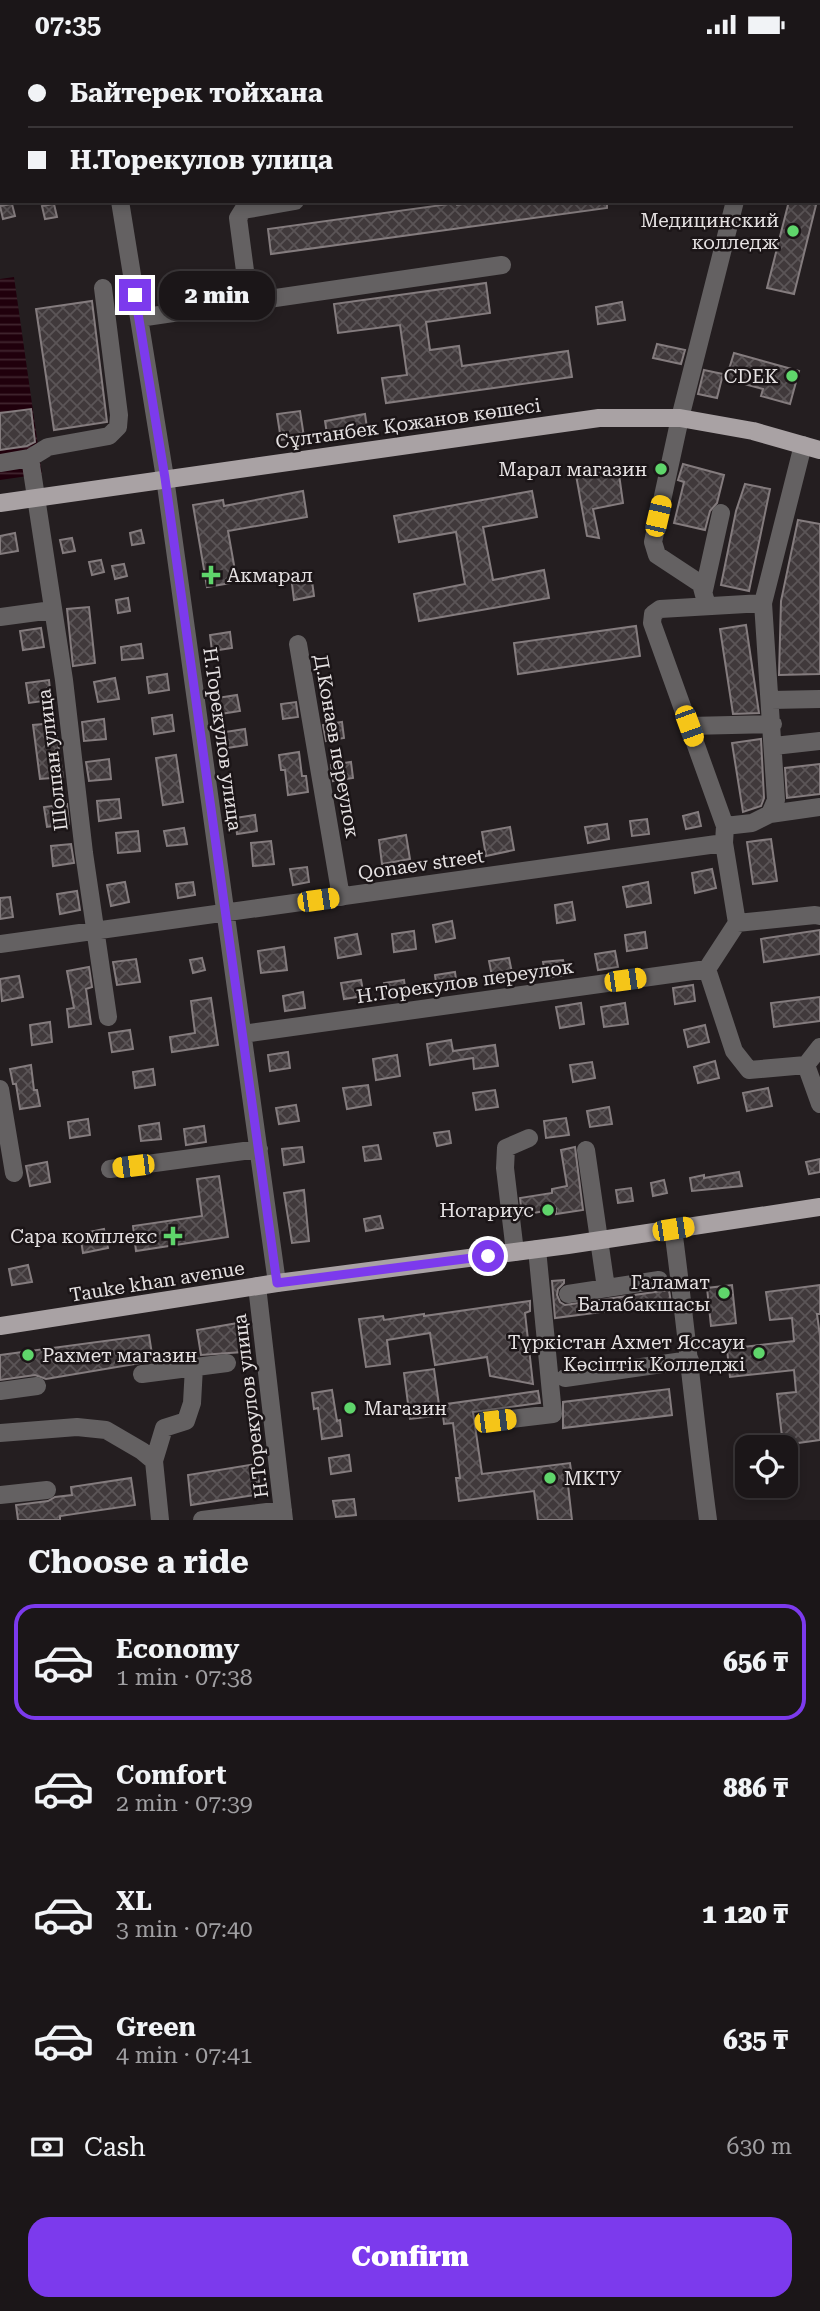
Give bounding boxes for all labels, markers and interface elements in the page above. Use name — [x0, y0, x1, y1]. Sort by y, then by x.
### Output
text: 07:35 — [35, 10, 101, 40]
text: Байтерек тойхана — [70, 78, 323, 108]
text: Н.Торекулов улица — [70, 145, 333, 175]
place label: Медицинский колледж — [640, 209, 779, 254]
marker: Медицинский колледж — [785, 223, 801, 239]
callout: 2 min — [160, 271, 275, 319]
route end — [119, 279, 151, 311]
text: 2 min — [185, 282, 249, 309]
place label: CDEK — [724, 365, 778, 388]
marker: CDEK — [784, 368, 800, 384]
street label: Сұлтанбек Қожанов көшесі — [274, 393, 542, 453]
place label: Марал магазин — [499, 458, 647, 481]
marker: Марал магазин — [653, 461, 669, 477]
car — [644, 493, 673, 539]
place label: Акмарал — [227, 564, 313, 587]
marker: Акмарал — [201, 565, 221, 585]
street label: Н.Торекулов улица — [198, 646, 247, 833]
street label: Д.Конаев переулок — [309, 653, 364, 840]
street label: Шолпан улица — [32, 687, 73, 832]
car — [672, 703, 707, 749]
street label: Qonaev street — [357, 844, 486, 885]
car — [296, 887, 341, 913]
street label: Н.Торекулов переулок — [355, 955, 575, 1008]
car — [603, 967, 648, 993]
car — [111, 1153, 156, 1179]
place label: Нотариус — [439, 1199, 534, 1222]
marker: Нотариус — [540, 1202, 556, 1218]
car — [651, 1215, 696, 1243]
place label: Сара комплекс — [10, 1225, 157, 1248]
marker: Сара комплекс — [163, 1226, 183, 1246]
route start — [472, 1240, 504, 1272]
street label: Tauke khan avenue — [68, 1256, 246, 1307]
place label: Галамат Балабакшасы — [577, 1271, 710, 1316]
marker: Галамат Балабакшасы — [716, 1285, 732, 1301]
street label: Н.Торекулов улица — [228, 1312, 273, 1499]
place label: Түркістан Ахмет Яссауи Кәсіптік Колледжі — [508, 1331, 745, 1376]
place label: Рахмет магазин — [42, 1344, 197, 1367]
marker: Түркістан Ахмет Яссауи Кәсіптік Колледжі — [751, 1345, 767, 1361]
marker: Рахмет магазин — [20, 1347, 36, 1363]
place label: Магазин — [364, 1397, 447, 1420]
marker: Магазин — [342, 1400, 358, 1416]
car — [473, 1408, 518, 1434]
map controls — [735, 1435, 798, 1498]
button: locate — [735, 1435, 798, 1498]
place label: МКТУ — [564, 1467, 621, 1490]
marker: МКТУ — [542, 1470, 558, 1486]
text: Choose a ride — [28, 1543, 249, 1581]
icon: car — [32, 1631, 95, 1694]
text: Economy — [116, 1634, 239, 1664]
text: 656 ₸ — [723, 1647, 788, 1677]
text: 1 min · 07:38 — [116, 1664, 253, 1691]
icon: car — [32, 1757, 95, 1820]
text: Comfort — [116, 1760, 226, 1790]
text: 886 ₸ — [723, 1773, 788, 1803]
text: 2 min · 07:39 — [116, 1790, 253, 1817]
icon: car — [32, 1883, 95, 1946]
text: XL — [116, 1886, 152, 1916]
text: 1 120 ₸ — [702, 1899, 788, 1929]
text: 3 min · 07:40 — [116, 1916, 253, 1943]
icon: car — [32, 2009, 95, 2072]
text: Green — [116, 2012, 196, 2042]
text: 635 ₸ — [723, 2025, 788, 2055]
text: 4 min · 07:41 — [116, 2042, 253, 2069]
icon: cash — [28, 2128, 66, 2166]
text: Cash — [84, 2132, 146, 2162]
text: 630 m — [727, 2133, 792, 2160]
button: Confirm — [28, 2217, 792, 2297]

